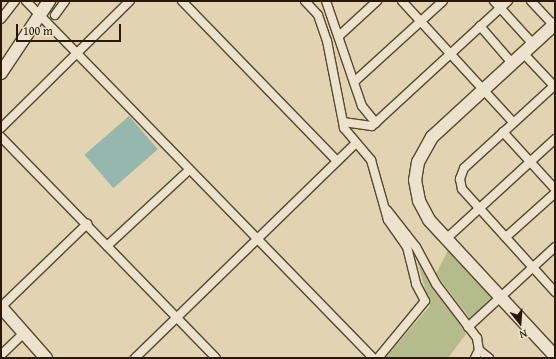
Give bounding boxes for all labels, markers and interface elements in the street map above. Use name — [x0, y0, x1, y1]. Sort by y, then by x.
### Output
scale bar — [18, 16, 123, 42]
text: 100 m — [23, 22, 53, 39]
north arrow — [500, 303, 540, 343]
text: N — [518, 326, 529, 343]

